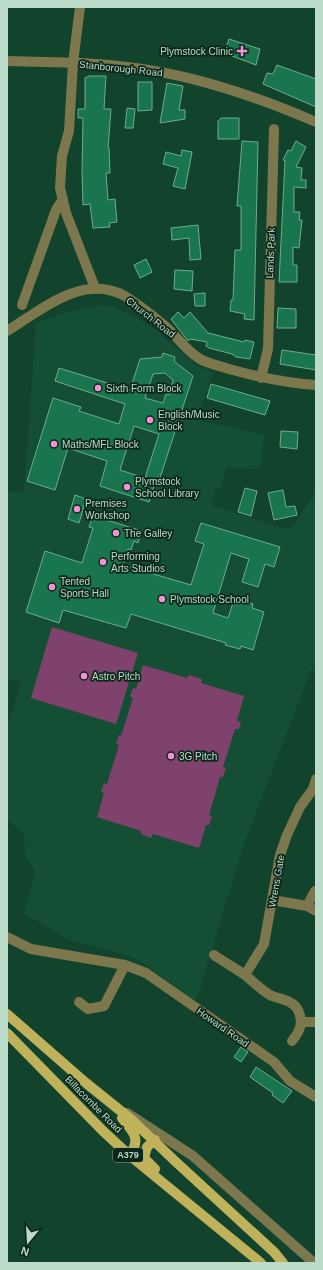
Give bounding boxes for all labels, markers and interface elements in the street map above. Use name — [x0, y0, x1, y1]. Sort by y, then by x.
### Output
marker: Plymstock Clinic — [236, 45, 248, 57]
place label: Plymstock Clinic — [160, 46, 233, 57]
street label: Stanborough Road — [79, 59, 163, 78]
street label: Lands Park — [264, 227, 277, 278]
street label: Church Road — [124, 295, 177, 340]
marker: Sixth Form Block — [93, 383, 103, 393]
place label: Sixth Form Block — [106, 383, 183, 394]
place label: English/Music Block — [158, 409, 220, 432]
marker: English/Music Block — [145, 415, 155, 425]
marker: Maths/MFL Block — [49, 439, 59, 449]
place label: Maths/MFL Block — [62, 439, 140, 450]
place label: Plymstock School Library — [135, 476, 199, 499]
marker: Plymstock School Library — [122, 482, 132, 492]
place label: Premises Workshop — [85, 498, 130, 521]
marker: Premises Workshop — [72, 504, 82, 514]
marker: The Galley — [111, 528, 121, 538]
place label: The Galley — [124, 528, 172, 539]
place label: Performing Arts Studios — [111, 551, 165, 574]
marker: Performing Arts Studios — [98, 557, 108, 567]
place label: Tented Sports Hall — [60, 576, 109, 599]
marker: Tented Sports Hall — [47, 582, 57, 592]
marker: Plymstock School — [157, 594, 167, 604]
place label: Plymstock School — [170, 594, 249, 605]
marker: Astro Pitch — [79, 671, 89, 681]
place label: Astro Pitch — [92, 671, 140, 682]
marker: 3G Pitch — [166, 751, 176, 761]
place label: 3G Pitch — [179, 751, 217, 762]
street label: Wrens Gate — [266, 854, 287, 908]
street label: Howard Road — [195, 1005, 251, 1049]
street label: Billacombe Road — [63, 1074, 124, 1135]
road number: A379 — [113, 1148, 143, 1162]
north arrow — [8, 1222, 48, 1262]
text: N — [19, 1245, 31, 1258]

